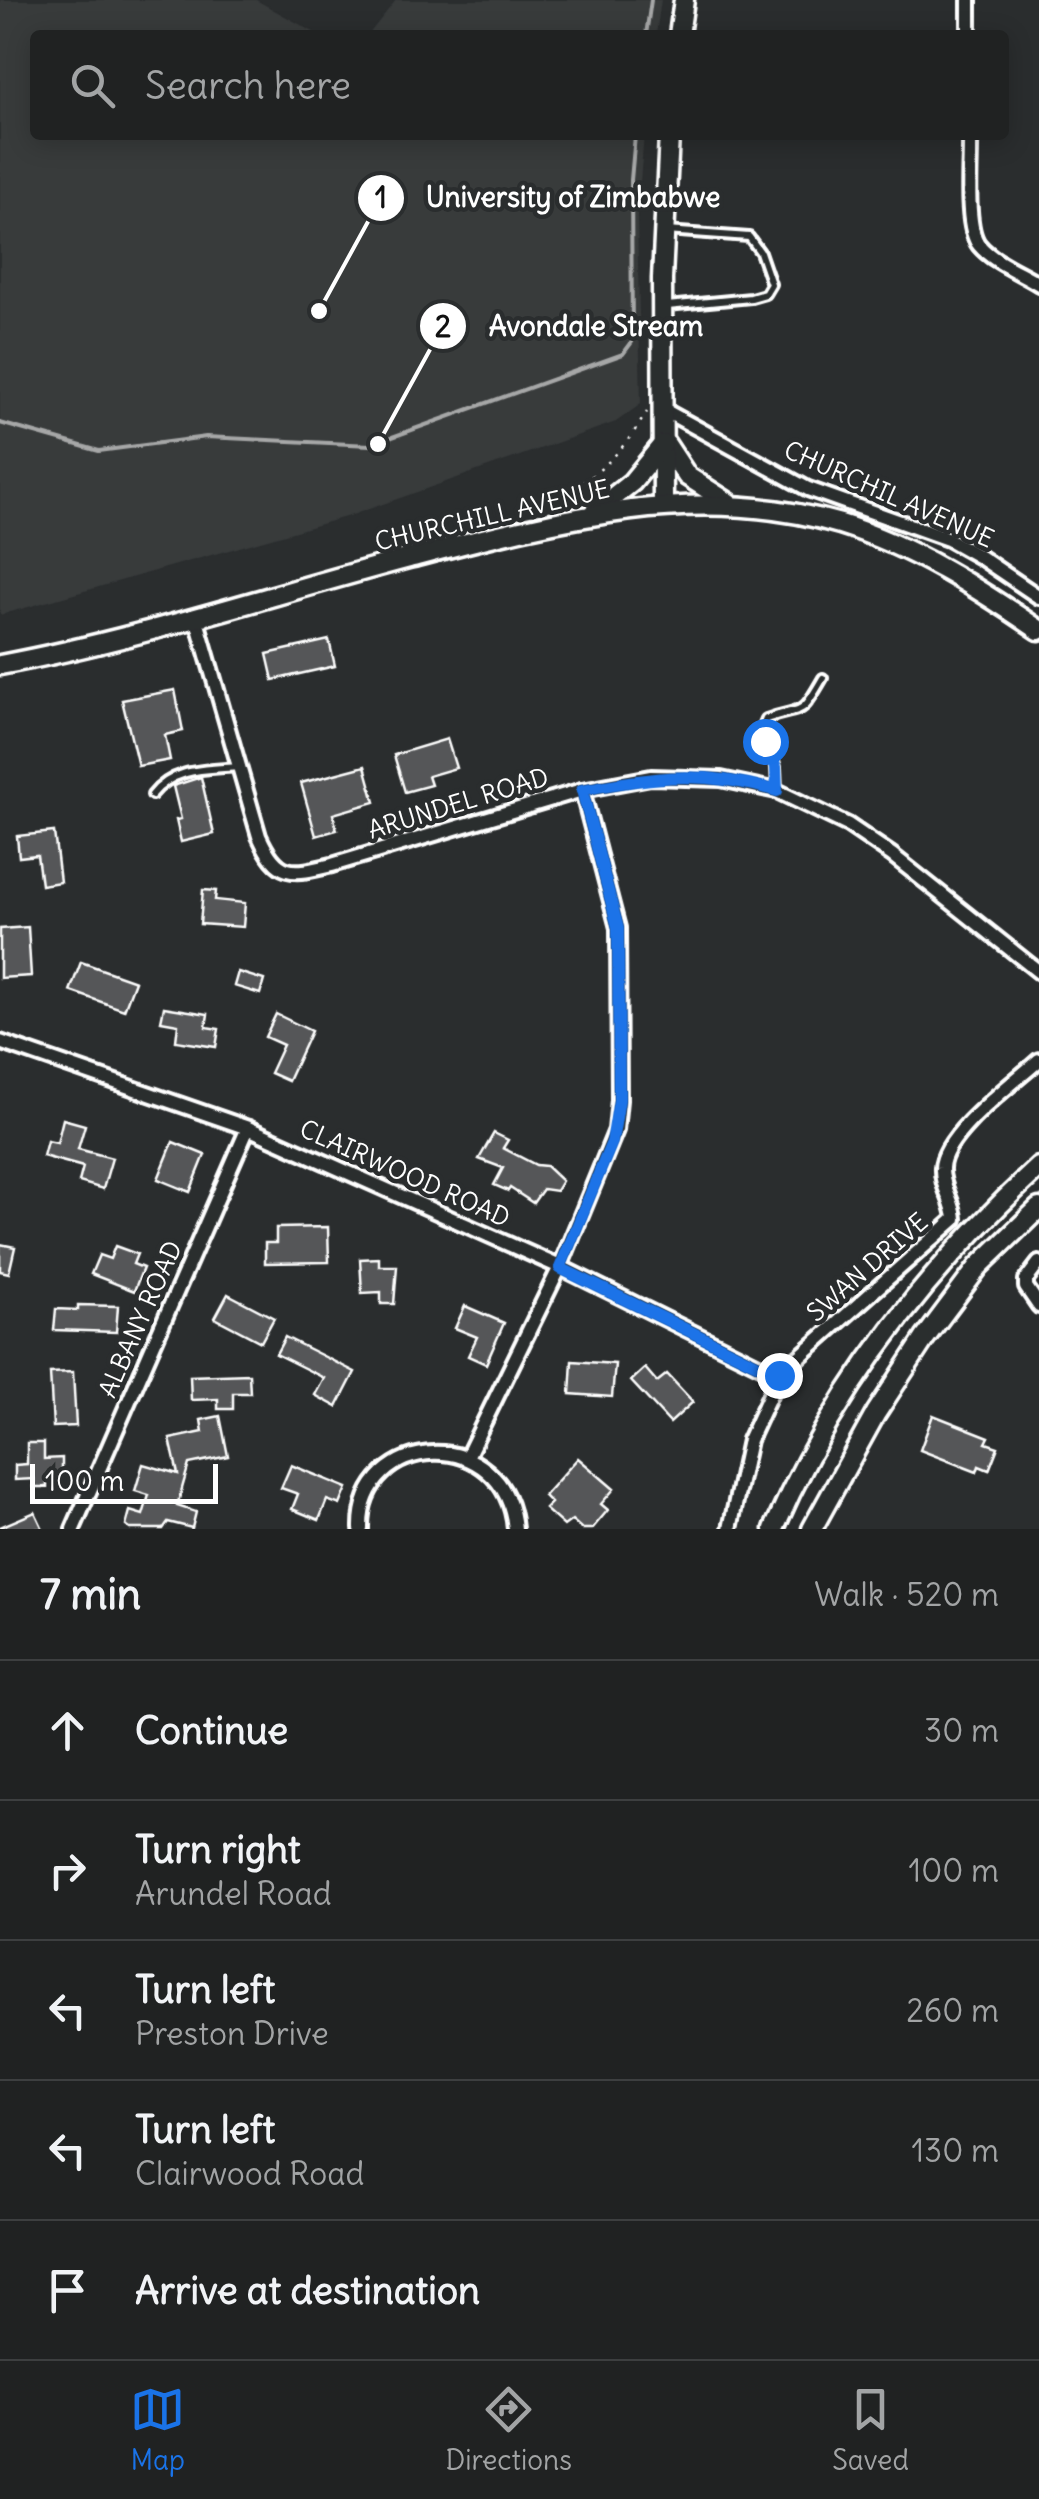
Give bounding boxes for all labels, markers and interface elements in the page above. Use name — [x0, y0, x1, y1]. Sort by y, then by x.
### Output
search box — [30, 30, 1009, 140]
icon: search — [65, 58, 120, 113]
text: Search here — [145, 62, 351, 109]
callout: University of Zimbabwe — [356, 169, 741, 227]
text: 1 — [375, 178, 387, 216]
text: University of Zimbabwe — [426, 179, 720, 215]
callout: Avondale Stream — [418, 297, 723, 355]
text: 2 — [435, 307, 451, 345]
text: Avondale Stream — [489, 308, 704, 344]
street label: CHURCHIL AVENUE — [779, 433, 999, 555]
street label: CHURCHILL AVENUE — [372, 472, 612, 558]
route start — [743, 719, 789, 765]
street label: ARUNDEL ROAD — [364, 760, 552, 846]
street label: CLAIRWOOD ROAD — [295, 1112, 515, 1234]
street label: SWAN DRIVE — [800, 1206, 934, 1328]
street label: ALBANY ROAD — [91, 1236, 189, 1402]
route end — [757, 1353, 803, 1399]
scale bar — [30, 1459, 218, 1504]
text: 100 m — [45, 1463, 124, 1499]
text: 7 min — [40, 1568, 141, 1620]
text: Walk · 520 m — [814, 1574, 999, 1615]
icon: ahead — [40, 1703, 95, 1758]
text: Continue — [135, 1707, 288, 1754]
text: 30 m — [924, 1710, 999, 1751]
text: Turn right — [135, 1826, 301, 1873]
icon: right — [40, 1843, 95, 1898]
text: 100 m — [909, 1850, 999, 1891]
text: Arundel Road — [135, 1873, 332, 1914]
text: Turn left — [135, 1966, 275, 2013]
icon: left — [40, 1983, 95, 2038]
text: 260 m — [906, 1990, 999, 2031]
text: Preston Drive — [135, 2013, 329, 2054]
text: Turn left — [135, 2106, 275, 2153]
icon: left — [40, 2123, 95, 2178]
text: 130 m — [911, 2130, 999, 2171]
text: Clairwood Road — [135, 2153, 364, 2194]
icon: arrive — [40, 2263, 95, 2318]
text: Arrive at destination — [135, 2267, 480, 2314]
tab: Map — [130, 2382, 185, 2478]
tab: Directions — [445, 2382, 572, 2478]
tab: Saved — [832, 2382, 909, 2478]

